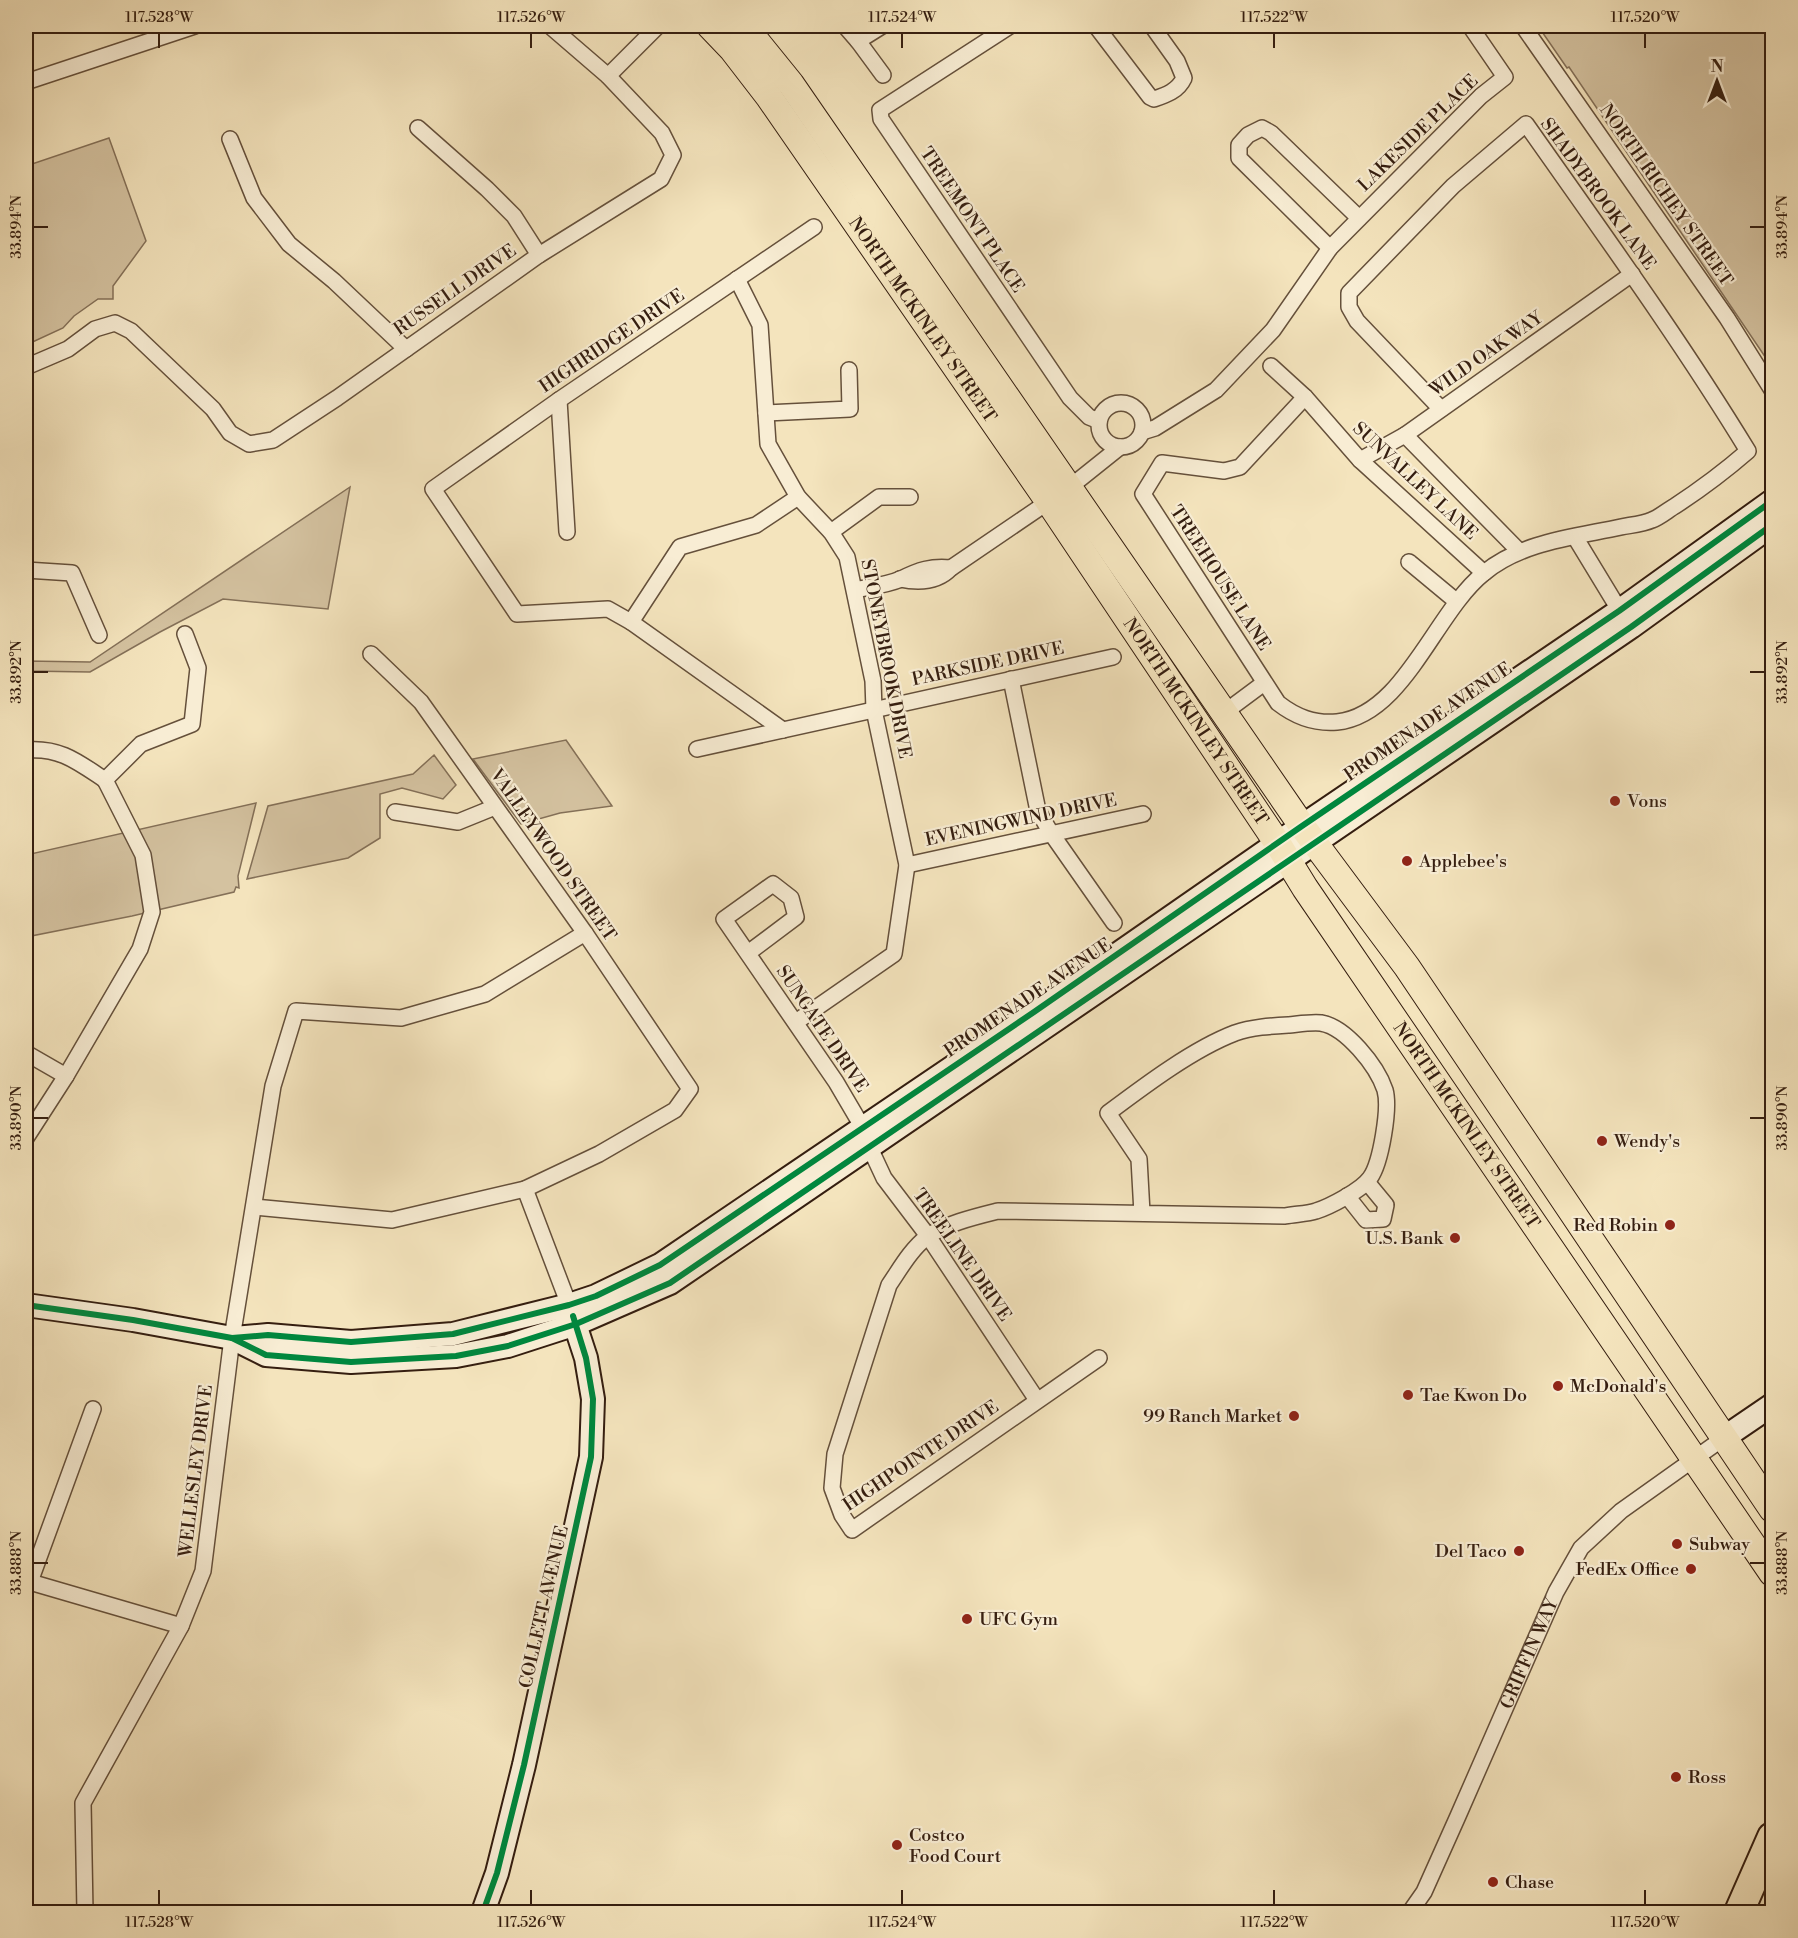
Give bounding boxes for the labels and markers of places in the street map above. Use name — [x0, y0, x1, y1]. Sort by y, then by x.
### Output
place label: Vons — [1626, 790, 1667, 813]
marker: Vons — [1608, 794, 1622, 808]
place label: Applebee's — [1418, 850, 1507, 873]
marker: Applebee's — [1400, 854, 1414, 868]
place label: Wendy's — [1613, 1130, 1680, 1153]
marker: Wendy's — [1595, 1134, 1609, 1148]
place label: Red Robin — [1573, 1214, 1658, 1237]
marker: Red Robin — [1663, 1218, 1677, 1232]
place label: U.S. Bank — [1365, 1227, 1445, 1250]
marker: U.S. Bank — [1448, 1231, 1462, 1245]
place label: McDonald's — [1570, 1375, 1667, 1398]
marker: McDonald's — [1551, 1379, 1565, 1393]
place label: Tae Kwon Do — [1420, 1384, 1527, 1407]
marker: Tae Kwon Do — [1401, 1388, 1415, 1402]
place label: 99 Ranch Market — [1143, 1405, 1283, 1428]
marker: 99 Ranch Market — [1287, 1409, 1301, 1423]
place label: Subway — [1689, 1533, 1750, 1556]
marker: Subway — [1670, 1537, 1684, 1551]
place label: Del Taco — [1435, 1540, 1507, 1563]
marker: Del Taco — [1512, 1544, 1526, 1558]
place label: FedEx Office — [1575, 1558, 1679, 1581]
marker: FedEx Office — [1684, 1562, 1698, 1576]
place label: UFC Gym — [979, 1608, 1058, 1631]
marker: UFC Gym — [960, 1612, 974, 1626]
place label: Ross — [1688, 1766, 1726, 1789]
marker: Ross — [1669, 1770, 1683, 1784]
place label: Costco Food Court — [909, 1824, 1002, 1868]
marker: Costco Food Court — [890, 1838, 904, 1852]
place label: Chase — [1505, 1871, 1554, 1894]
marker: Chase — [1486, 1875, 1500, 1889]

